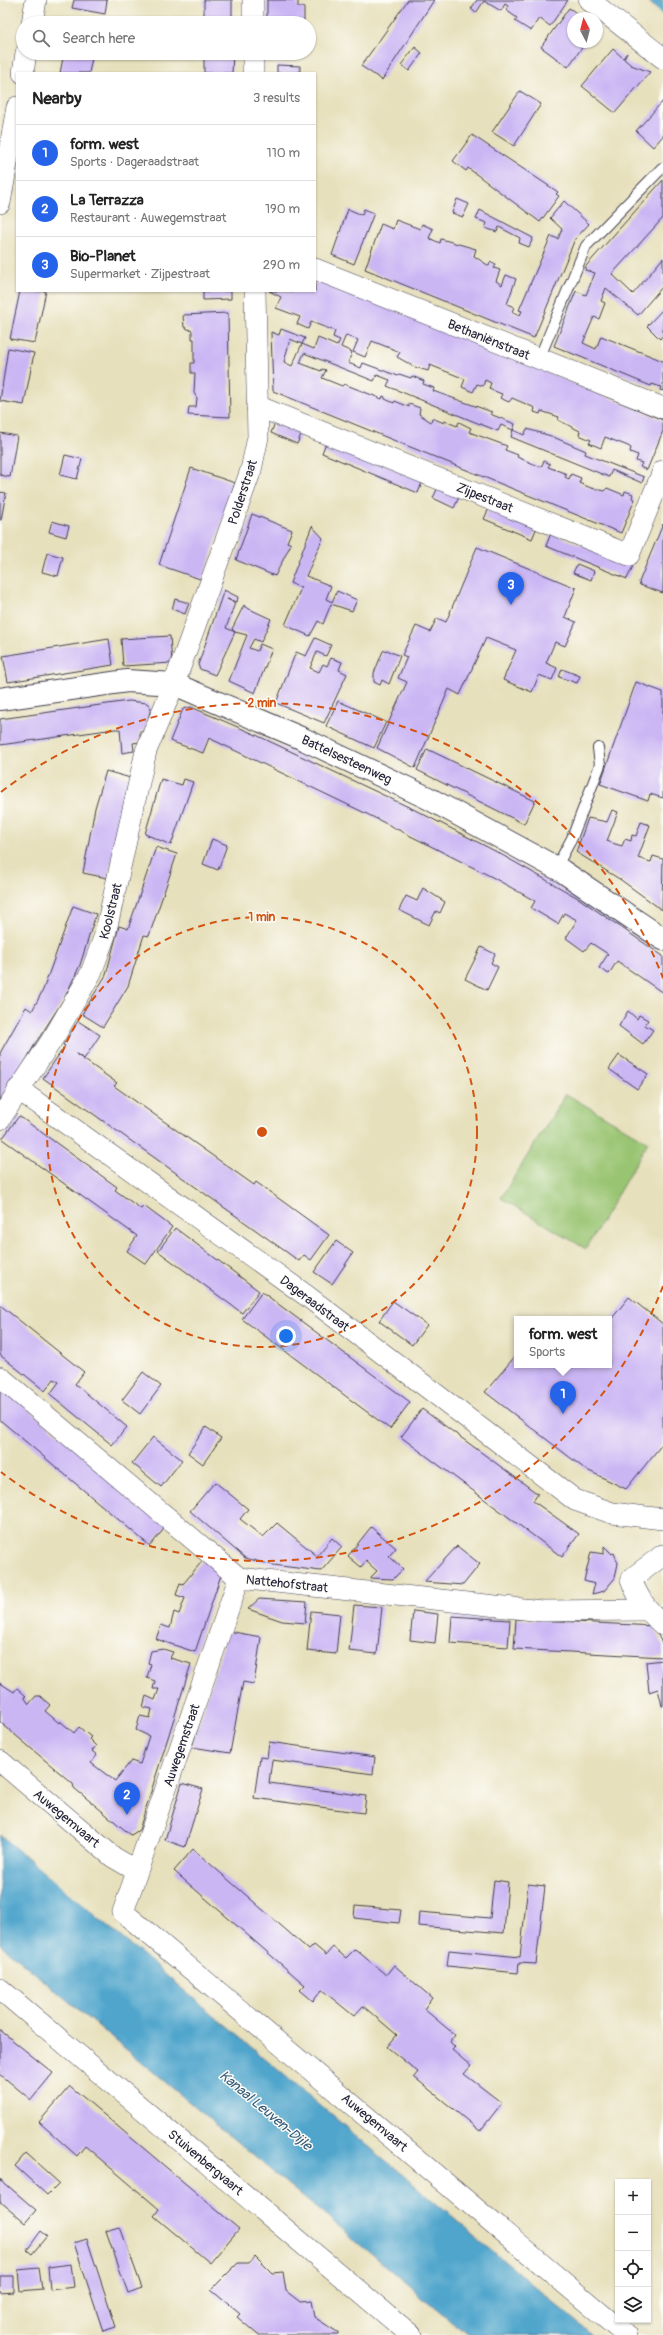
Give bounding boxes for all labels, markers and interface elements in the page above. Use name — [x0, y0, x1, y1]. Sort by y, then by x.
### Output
north arrow — [567, 12, 603, 48]
search box — [16, 16, 316, 60]
icon: search — [30, 27, 52, 49]
text: Search here — [62, 29, 135, 48]
text: Nearby — [32, 88, 81, 109]
text: 3 results — [253, 90, 300, 106]
text: form. west — [70, 135, 139, 154]
text: 1 — [42, 145, 48, 161]
text: 110 m — [267, 145, 300, 161]
text: Sports · Dageraadstraat — [70, 154, 199, 170]
text: La Terrazza — [70, 191, 144, 210]
text: 2 — [41, 201, 49, 217]
text: 190 m — [265, 201, 300, 217]
text: Restaurant · Auwegemstraat — [70, 210, 226, 226]
text: Bio-Planet — [70, 247, 136, 266]
text: 3 — [41, 257, 49, 273]
text: 290 m — [263, 257, 300, 273]
text: Supermarket · Zijpestraat — [70, 266, 210, 282]
street label: Bethaniënstraat — [445, 316, 533, 364]
street label: Polderstraat — [225, 457, 261, 527]
street label: Zijpestraat — [454, 479, 516, 517]
pin: 3 — [498, 572, 524, 605]
text: 2 min — [248, 696, 277, 711]
street label: Battelsesteenweg — [299, 732, 395, 788]
street label: Koolstraat — [96, 881, 126, 941]
text: 1 min — [249, 910, 276, 925]
centre of rings — [255, 1125, 269, 1139]
street label: Dageraadstraat — [276, 1272, 353, 1336]
popup — [514, 1316, 612, 1368]
text: form. west — [529, 1325, 597, 1344]
your location — [276, 1326, 296, 1346]
text: Sports — [529, 1344, 565, 1360]
pin: 1 — [550, 1381, 576, 1414]
street label: Nattehofstraat — [245, 1572, 329, 1596]
street label: Auwegemstraat — [160, 1701, 204, 1789]
pin: 2 — [114, 1782, 140, 1815]
street label: Auwegemvaart — [30, 1786, 103, 1852]
water label: Kanaal Leuven-Dijle — [216, 2067, 317, 2155]
street label: Auwegemvaart — [338, 2090, 411, 2156]
street label: Stuivenbergvaart — [165, 2127, 247, 2199]
map controls — [615, 2179, 651, 2323]
button: + — [615, 2179, 651, 2215]
button: − — [615, 2215, 651, 2251]
button: locate — [615, 2251, 651, 2287]
button: layers — [615, 2287, 651, 2323]

